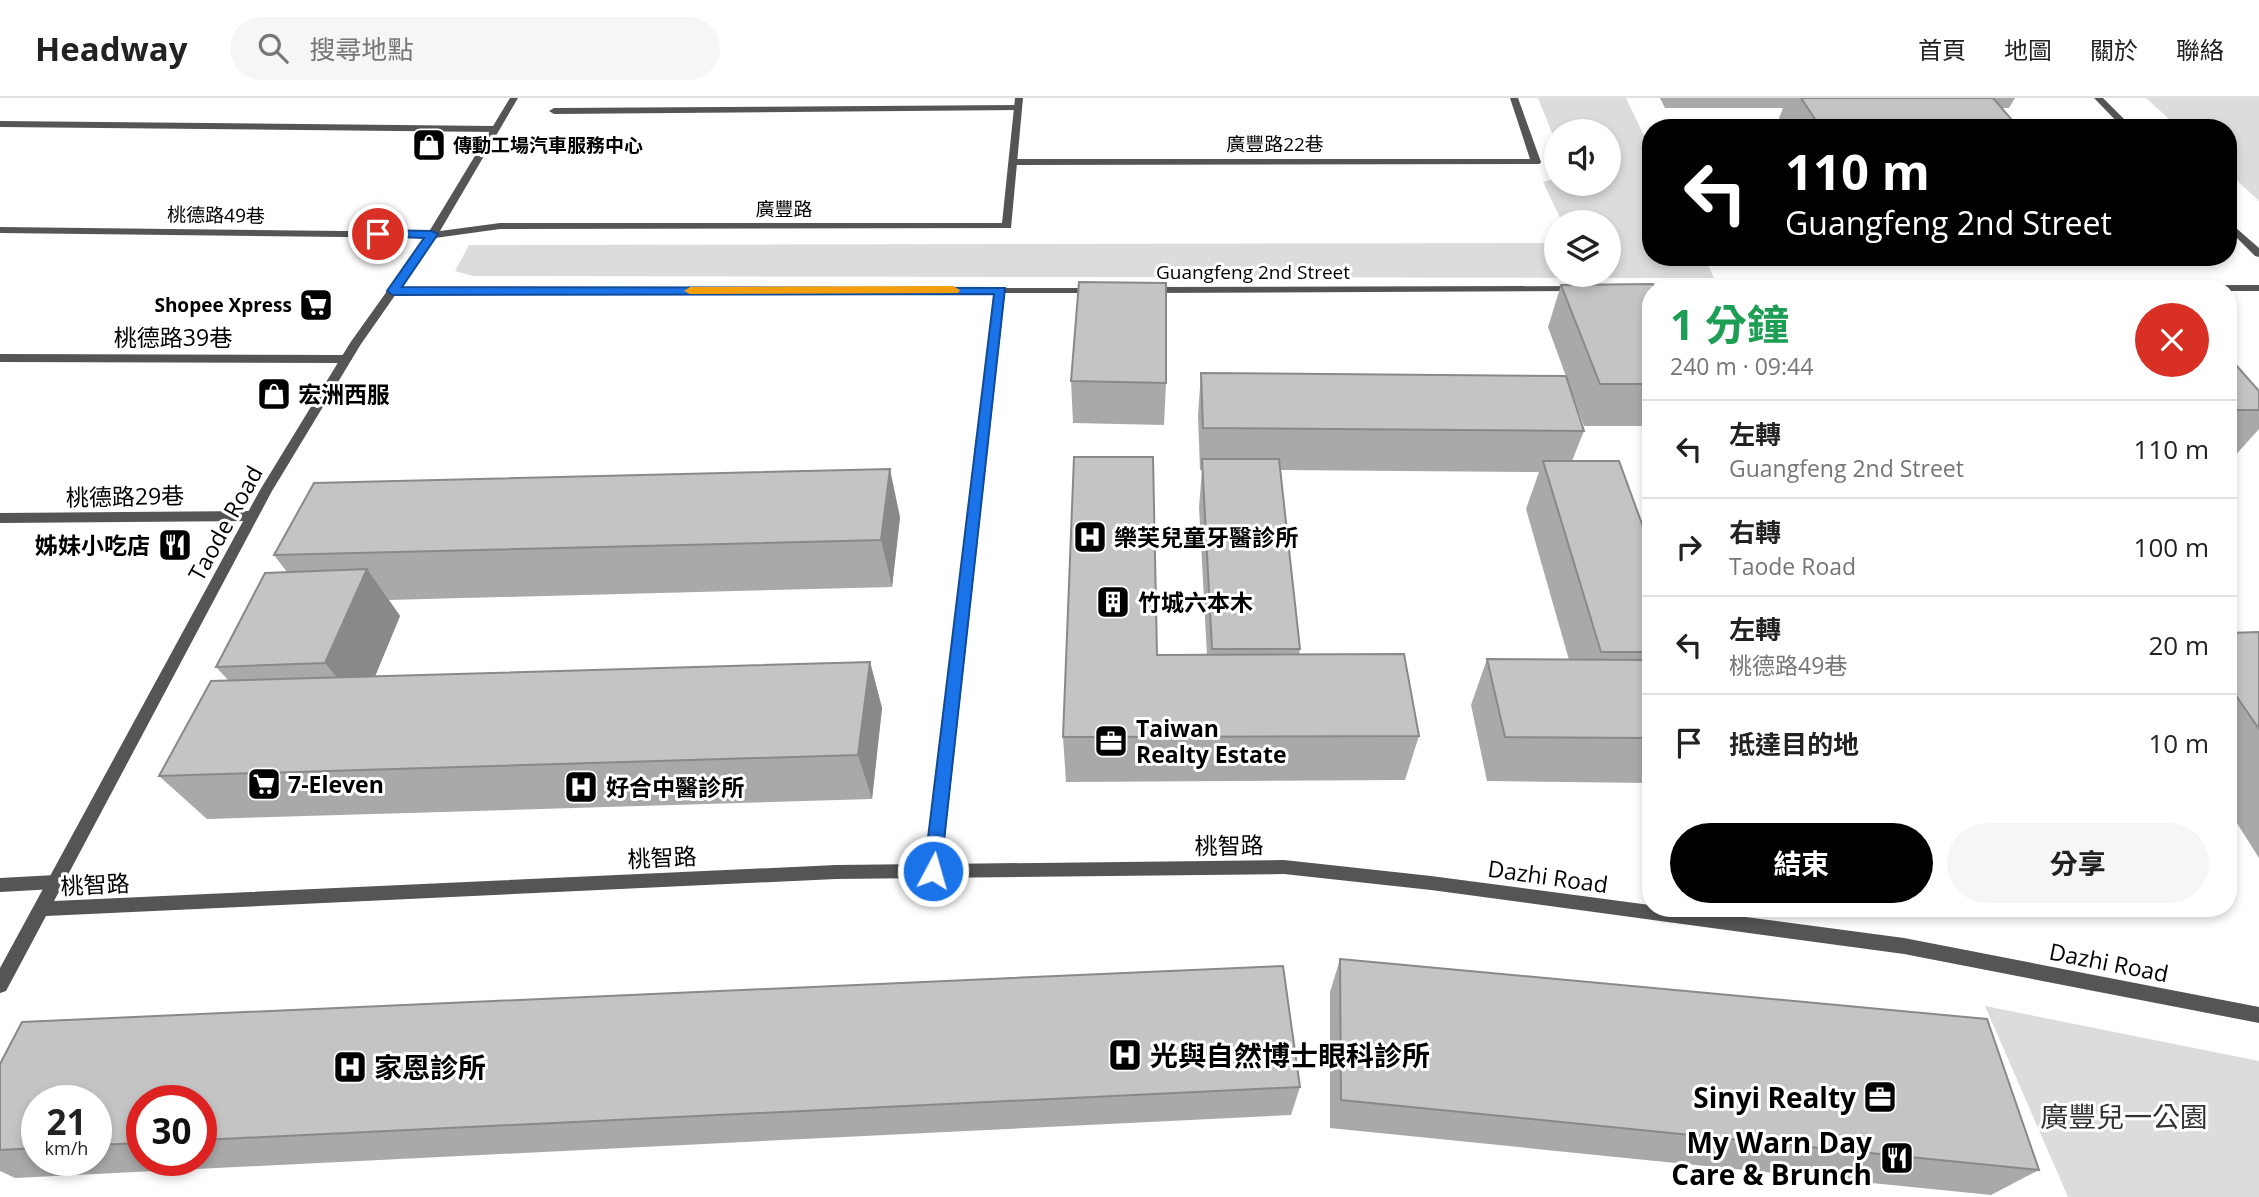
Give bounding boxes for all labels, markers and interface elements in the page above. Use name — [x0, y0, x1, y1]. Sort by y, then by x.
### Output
search box — [230, 17, 720, 80]
text: Headway — [35, 26, 188, 71]
icon: search — [254, 29, 292, 67]
text: 搜尋地點 — [310, 31, 414, 67]
text: 首頁 — [1918, 33, 1966, 66]
text: 地圖 — [2004, 33, 2052, 66]
text: 關於 — [2090, 33, 2138, 66]
text: 聯絡 — [2176, 33, 2224, 66]
map controls — [1544, 119, 1621, 287]
button: sound — [1544, 119, 1621, 196]
shop icon: 傳動工場汽車服務中心 — [410, 126, 448, 164]
street label: 廣豐路22巷 — [1226, 131, 1324, 157]
place label: 傳動工場汽車服務中心 — [453, 132, 643, 158]
text: 110 m — [1785, 138, 1930, 204]
icon: left — [1670, 147, 1761, 238]
street label: 廣豐路 — [755, 196, 813, 222]
street label: 桃德路49巷 — [167, 201, 265, 229]
text: Guangfeng 2nd Street — [1785, 201, 2112, 244]
pin — [348, 204, 408, 264]
button: layers — [1544, 210, 1621, 287]
icon: arrive — [359, 215, 397, 253]
street label: Guangfeng 2nd Street — [1156, 259, 1350, 285]
supermarket icon: Shopee Xpress — [297, 286, 335, 324]
place label: Shopee Xpress — [154, 292, 292, 318]
text: 1 分鐘 — [1670, 295, 1789, 352]
button: close — [2135, 303, 2209, 377]
street label: 桃德路39巷 — [114, 321, 232, 353]
text: 240 m · 09:44 — [1670, 350, 1813, 382]
shop icon: 宏洲西服 — [255, 375, 293, 413]
place label: 宏洲西服 — [298, 378, 390, 410]
text: 左轉 — [1729, 416, 1781, 452]
icon: left — [1670, 430, 1708, 468]
text: 110 m — [2134, 431, 2209, 467]
text: Guangfeng 2nd Street — [1729, 452, 1964, 484]
street label: Taode Road — [180, 460, 270, 586]
street label: 桃德路29巷 — [66, 479, 184, 513]
text: 右轉 — [1729, 514, 1781, 550]
hospital icon: 樂芙兒童牙醫診所 — [1071, 518, 1109, 556]
place label: 樂芙兒童牙醫診所 — [1114, 521, 1298, 553]
restaurant icon: 姊妹小吃店 — [156, 526, 194, 564]
icon: right — [1670, 528, 1708, 566]
place label: 姊妹小吃店 — [35, 529, 150, 561]
text: 100 m — [2134, 529, 2209, 565]
text: Taode Road — [1729, 550, 1856, 582]
building icon: 竹城六本木 — [1094, 583, 1132, 621]
place label: 竹城六本木 — [1138, 586, 1253, 618]
text: 左轉 — [1729, 611, 1781, 647]
icon: left — [1670, 626, 1708, 664]
text: 20 m — [2148, 627, 2209, 663]
text: 桃德路49巷 — [1729, 649, 1847, 681]
place label: Taiwan Realty Estate — [1136, 712, 1287, 770]
office icon: Taiwan Realty Estate — [1092, 722, 1130, 760]
icon: arrive — [1670, 724, 1708, 762]
text: 10 m — [2148, 725, 2209, 761]
text: 抵達目的地 — [1729, 726, 1859, 762]
supermarket icon: 7-Eleven — [245, 765, 283, 803]
place label: 7-Eleven — [288, 768, 384, 800]
hospital icon: 好合中醫診所 — [562, 768, 600, 806]
place label: 好合中醫診所 — [606, 771, 744, 803]
button: 結束 — [1670, 823, 1933, 903]
button: 分享 — [1947, 823, 2209, 903]
street label: 桃智路 — [1194, 828, 1264, 862]
position arrow — [896, 834, 970, 908]
street label: 桃智路 — [627, 839, 697, 875]
street label: Dazhi Road — [1486, 852, 1610, 900]
street label: 桃智路 — [60, 866, 130, 902]
street label: Dazhi Road — [2047, 935, 2171, 989]
hospital icon: 光與自然博士眼科診所 — [1106, 1036, 1144, 1074]
place label: 光與自然博士眼科診所 — [1150, 1036, 1430, 1074]
hospital icon: 家恩診所 — [331, 1048, 369, 1086]
place label: 家恩診所 — [374, 1048, 486, 1086]
place label: Sinyi Realty — [1693, 1078, 1856, 1116]
office icon: Sinyi Realty — [1861, 1078, 1899, 1116]
speed limit sign: 30 — [126, 1085, 217, 1176]
park label: 廣豐兒一公園 — [2040, 1097, 2208, 1135]
text: 21 — [46, 1098, 87, 1145]
place label: My Warn Day Care & Brunch — [1671, 1123, 1872, 1193]
text: km/h — [45, 1136, 88, 1160]
restaurant icon: My Warn Day Care & Brunch — [1878, 1139, 1916, 1177]

